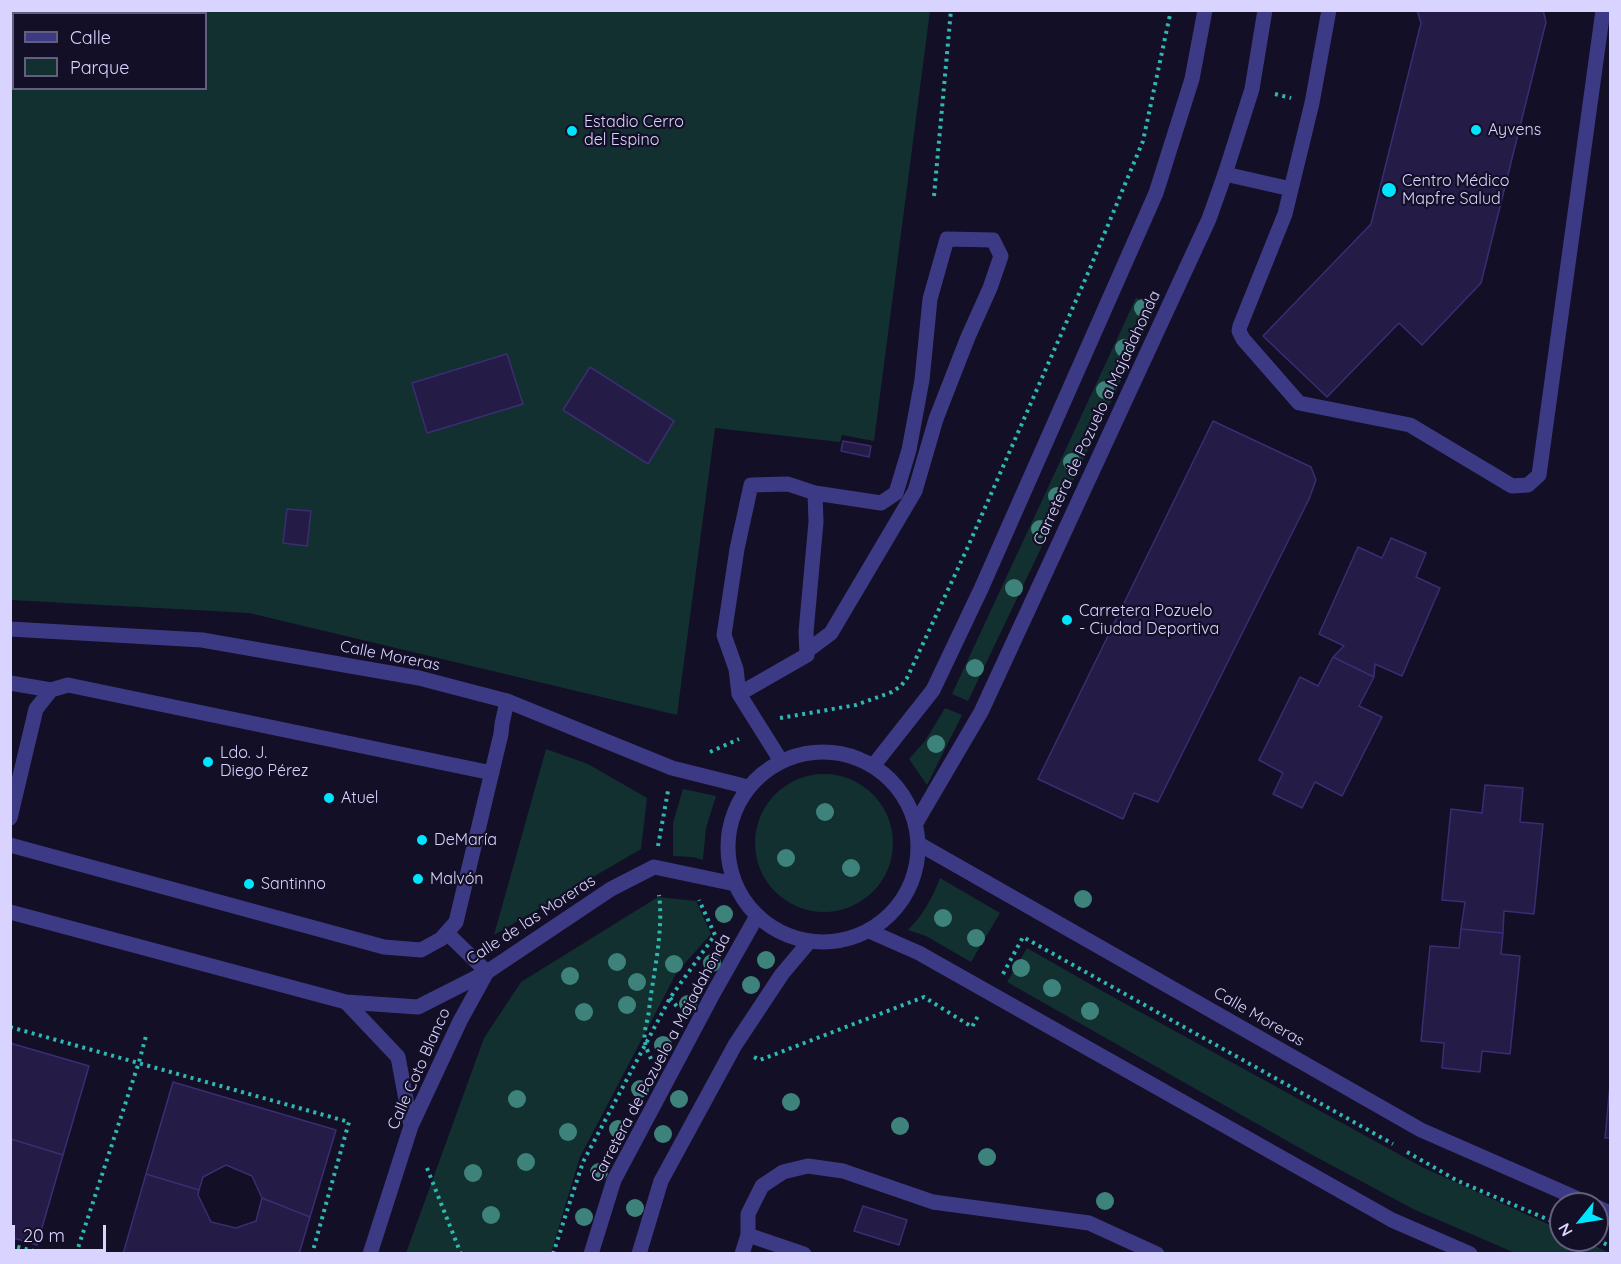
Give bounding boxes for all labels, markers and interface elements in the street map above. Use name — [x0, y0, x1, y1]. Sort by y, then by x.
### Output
legend — [12, 12, 207, 90]
text: Calle — [70, 26, 111, 49]
text: Parque — [70, 56, 129, 79]
place label: Estadio Cerro del Espino — [584, 112, 684, 150]
place label: Ayvens — [1488, 120, 1541, 140]
marker: Ayvens — [1469, 123, 1483, 137]
marker: Estadio Cerro del Espino — [565, 124, 579, 138]
place label: Centro Médico Mapfre Salud — [1402, 171, 1509, 209]
marker: Centro Médico Mapfre Salud — [1380, 181, 1398, 199]
street label: Carretera de Pozuelo a Majadahonda — [1029, 288, 1165, 548]
place label: Carretera Pozuelo - Ciudad Deportiva — [1079, 601, 1219, 639]
marker: Carretera Pozuelo - Ciudad Deportiva — [1060, 613, 1074, 627]
street label: Calle Moreras — [338, 637, 442, 675]
place label: Ldo. J. Diego Pérez — [220, 743, 309, 781]
marker: Ldo. J. Diego Pérez — [201, 755, 215, 769]
place label: Atuel — [341, 788, 379, 808]
marker: Atuel — [322, 791, 336, 805]
place label: DeMaría — [434, 830, 497, 850]
marker: DeMaría — [415, 833, 429, 847]
place label: Malvón — [430, 869, 484, 889]
street label: Calle de las Moreras — [463, 871, 599, 969]
marker: Malvón — [411, 872, 425, 886]
place label: Santinno — [261, 874, 326, 894]
marker: Santinno — [242, 877, 256, 891]
street label: Carretera de Pozuelo a Majadahonda — [587, 930, 735, 1186]
street label: Calle Moreras — [1210, 983, 1308, 1051]
street label: Calle Coto Blanco — [384, 1005, 454, 1133]
north arrow — [1549, 1192, 1609, 1252]
scale bar — [15, 1213, 110, 1251]
text: N — [1554, 1220, 1577, 1240]
text: 20 m — [23, 1224, 65, 1247]

